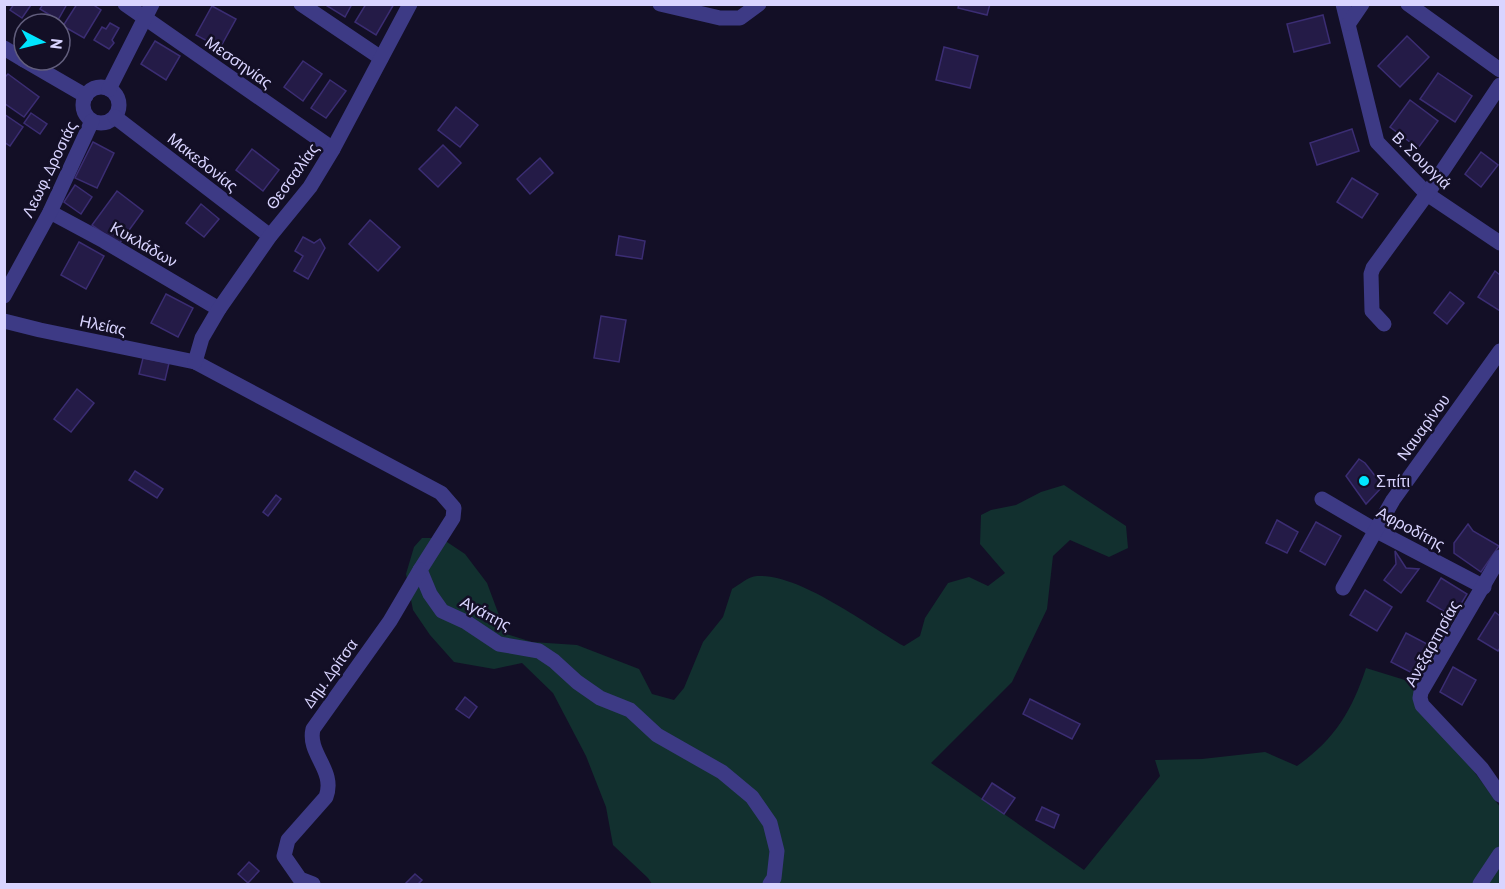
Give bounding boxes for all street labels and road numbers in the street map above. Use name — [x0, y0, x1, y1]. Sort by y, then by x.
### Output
street label: Μεσσηνίας — [201, 32, 277, 93]
street label: Λεωφ. Δροσιάς — [17, 117, 81, 220]
street label: Β. Σουργιά — [1388, 127, 1456, 193]
street label: Μακεδονίας — [164, 128, 242, 196]
street label: Θεσσαλίας — [261, 139, 323, 213]
street label: Κυκλάδων — [107, 217, 181, 271]
street label: Ηλείας — [78, 310, 128, 340]
street label: Ναυαρίνου — [1392, 390, 1454, 464]
street label: Αφροδίτης — [1373, 502, 1449, 554]
street label: Αγάπης — [457, 591, 515, 635]
street label: Ανεξαρτησίας — [1400, 596, 1464, 690]
street label: Δημ. Δρίτσα — [298, 635, 362, 711]

